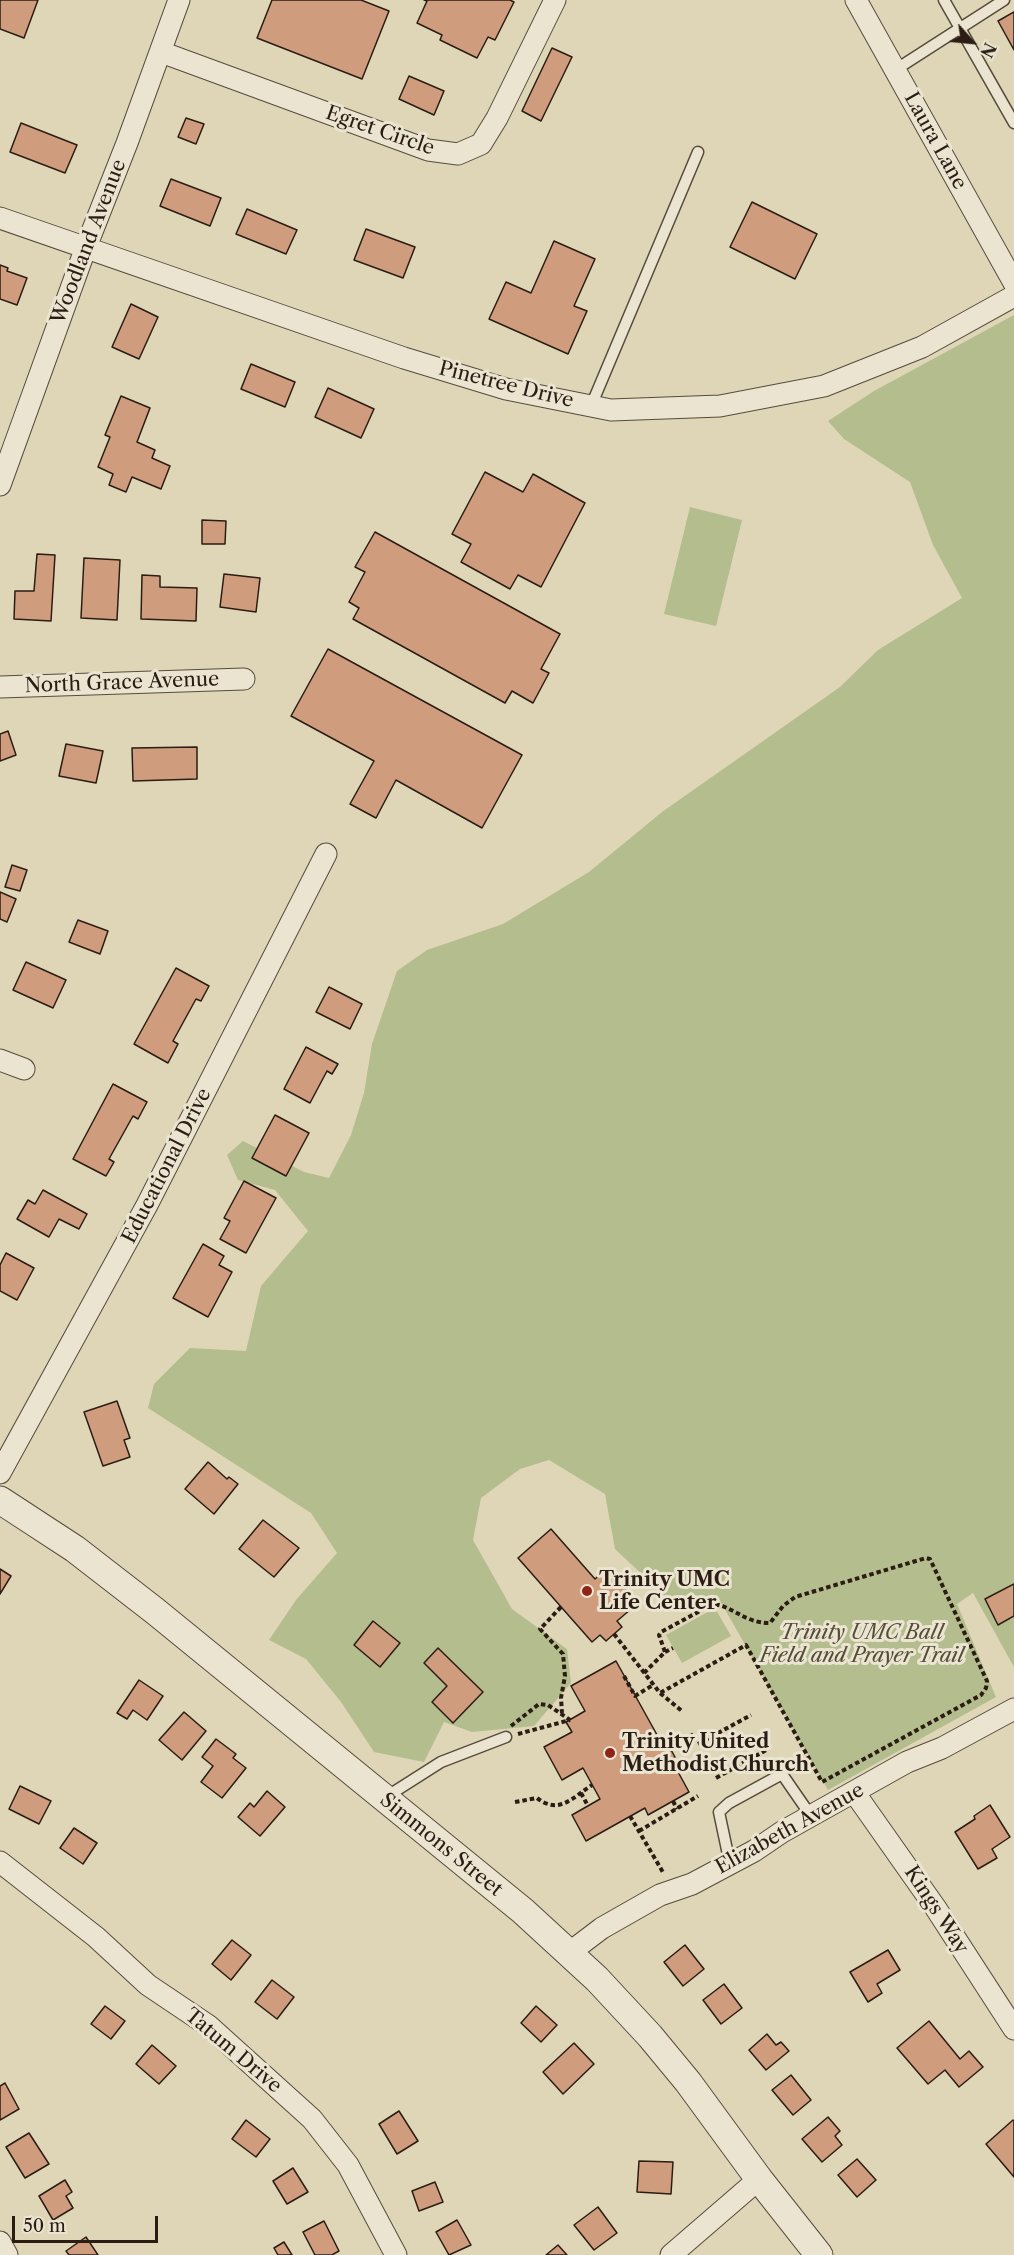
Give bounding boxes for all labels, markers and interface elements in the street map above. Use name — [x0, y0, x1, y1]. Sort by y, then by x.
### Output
north arrow — [942, 12, 1002, 72]
text: N — [976, 39, 1000, 61]
street label: Laura Lane — [898, 88, 972, 194]
street label: Egret Circle — [323, 101, 437, 161]
street label: Woodland Avenue — [47, 156, 131, 328]
street label: Pinetree Drive — [436, 357, 576, 413]
street label: North Grace Avenue — [24, 668, 220, 698]
street label: Educational Drive — [117, 1084, 217, 1248]
place label: Trinity UMC Life Center — [599, 1568, 730, 1615]
marker: Trinity UMC Life Center — [580, 1584, 594, 1598]
park label: Trinity UMC Ball Field and Prayer Trail — [760, 1621, 964, 1668]
place label: Trinity United Methodist Church — [622, 1730, 809, 1777]
marker: Trinity United Methodist Church — [603, 1746, 617, 1760]
street label: Elizabeth Avenue — [712, 1778, 868, 1880]
street label: Simmons Street — [375, 1788, 507, 1902]
street label: Kings Way — [899, 1862, 973, 1958]
street label: Tatum Drive — [180, 2004, 286, 2098]
scale bar — [15, 2204, 160, 2242]
text: 50 m — [23, 2215, 66, 2237]

